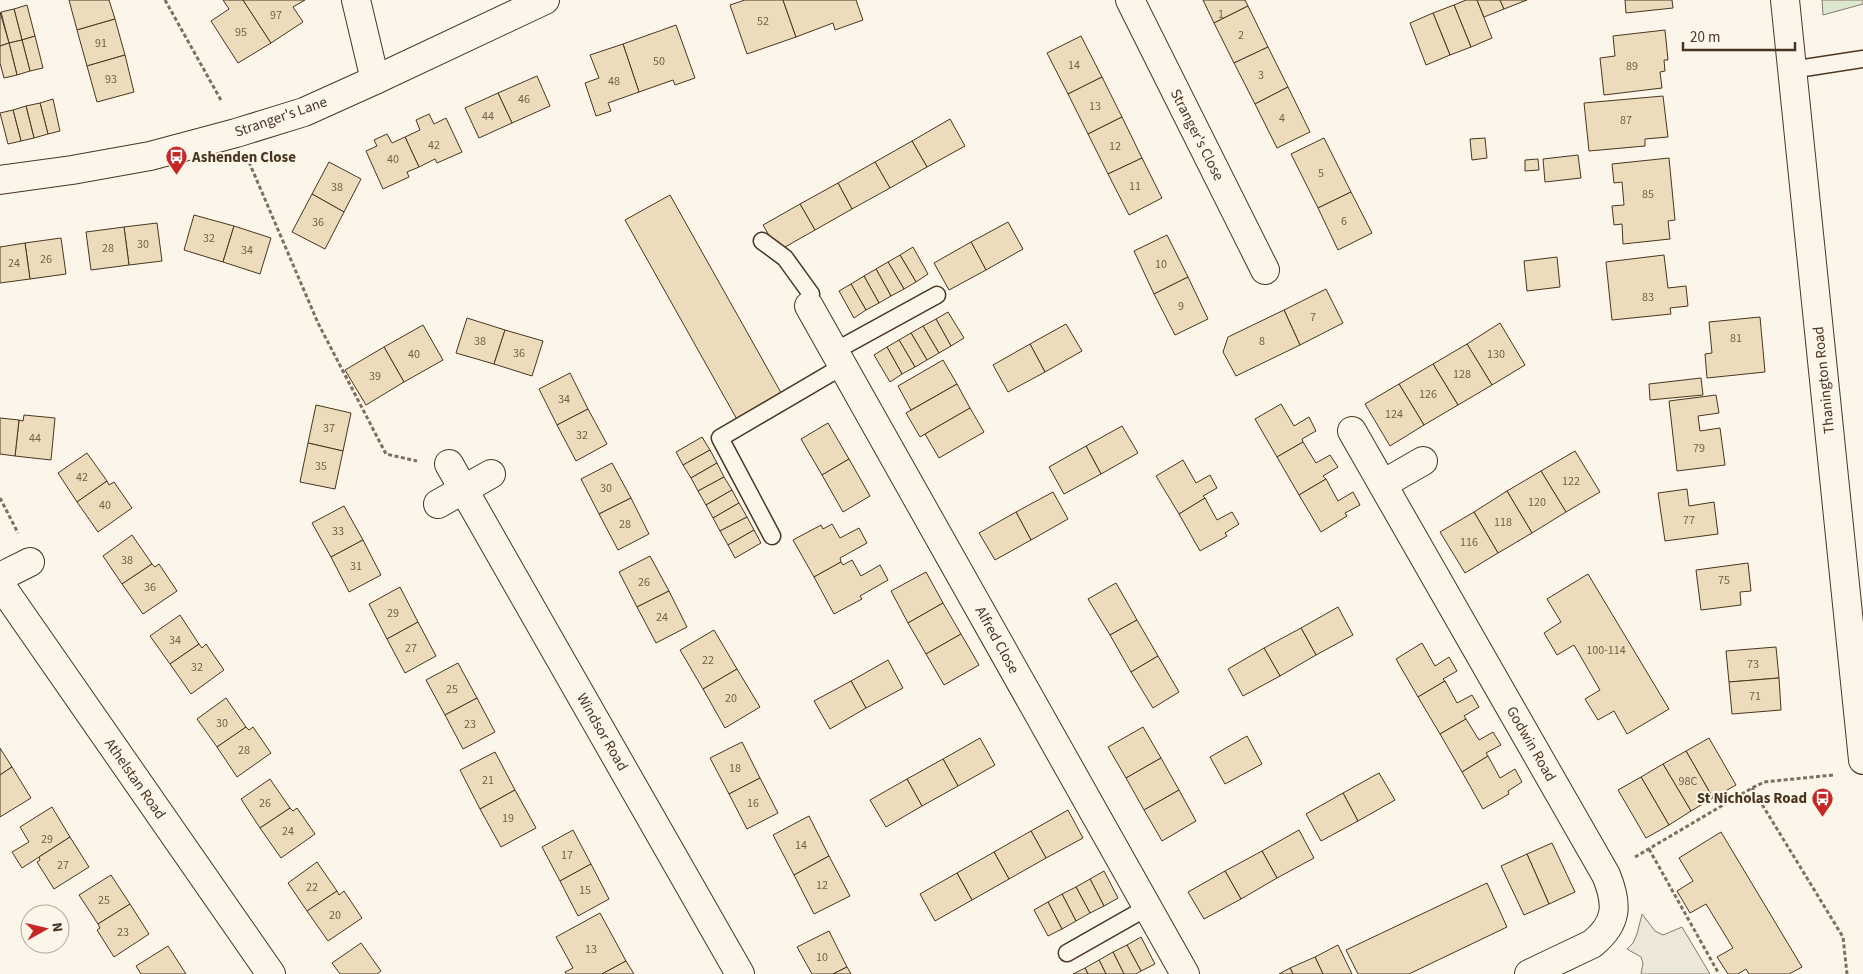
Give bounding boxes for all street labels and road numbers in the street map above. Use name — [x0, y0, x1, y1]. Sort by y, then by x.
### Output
street label: Stranger's Close — [1165, 86, 1229, 184]
street label: Stranger's Lane — [232, 91, 330, 143]
street label: Thanington Road — [1808, 325, 1840, 435]
street label: Alfred Close — [970, 602, 1024, 678]
street label: Windsor Road — [571, 689, 633, 775]
street label: Godwin Road — [1501, 703, 1561, 785]
street label: Athelstan Road — [99, 734, 171, 824]

